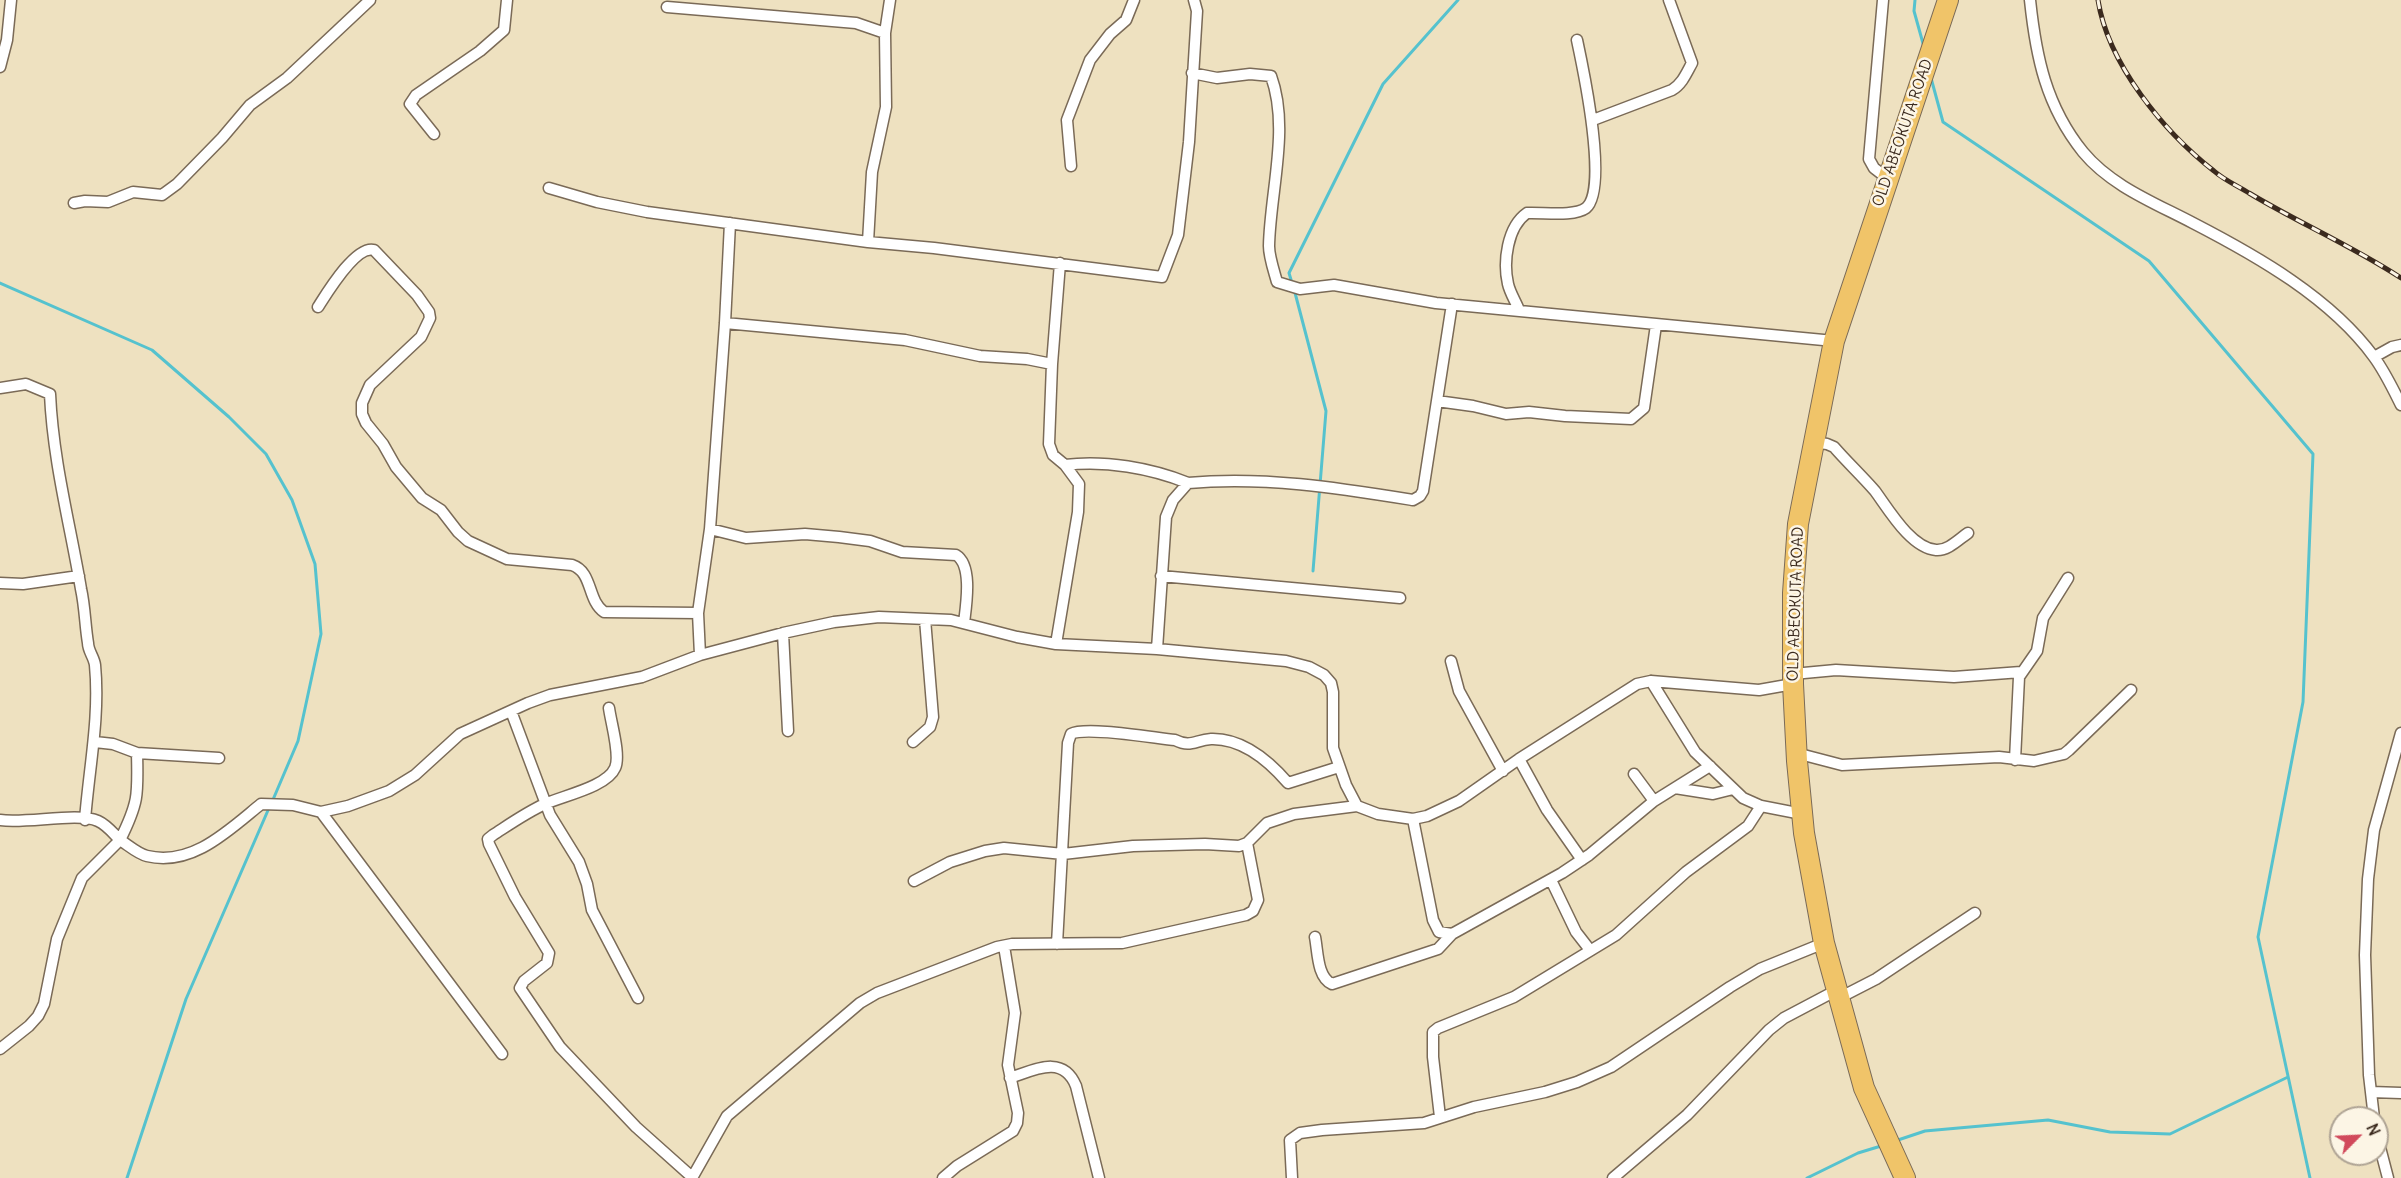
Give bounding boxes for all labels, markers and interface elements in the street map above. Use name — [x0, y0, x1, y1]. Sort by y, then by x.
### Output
street label: OLD ABEOKUTA ROAD — [1869, 57, 1937, 209]
street label: OLD ABEOKUTA ROAD — [1784, 526, 1808, 682]
north arrow — [2329, 1106, 2389, 1166]
text: N — [2362, 1120, 2385, 1139]

